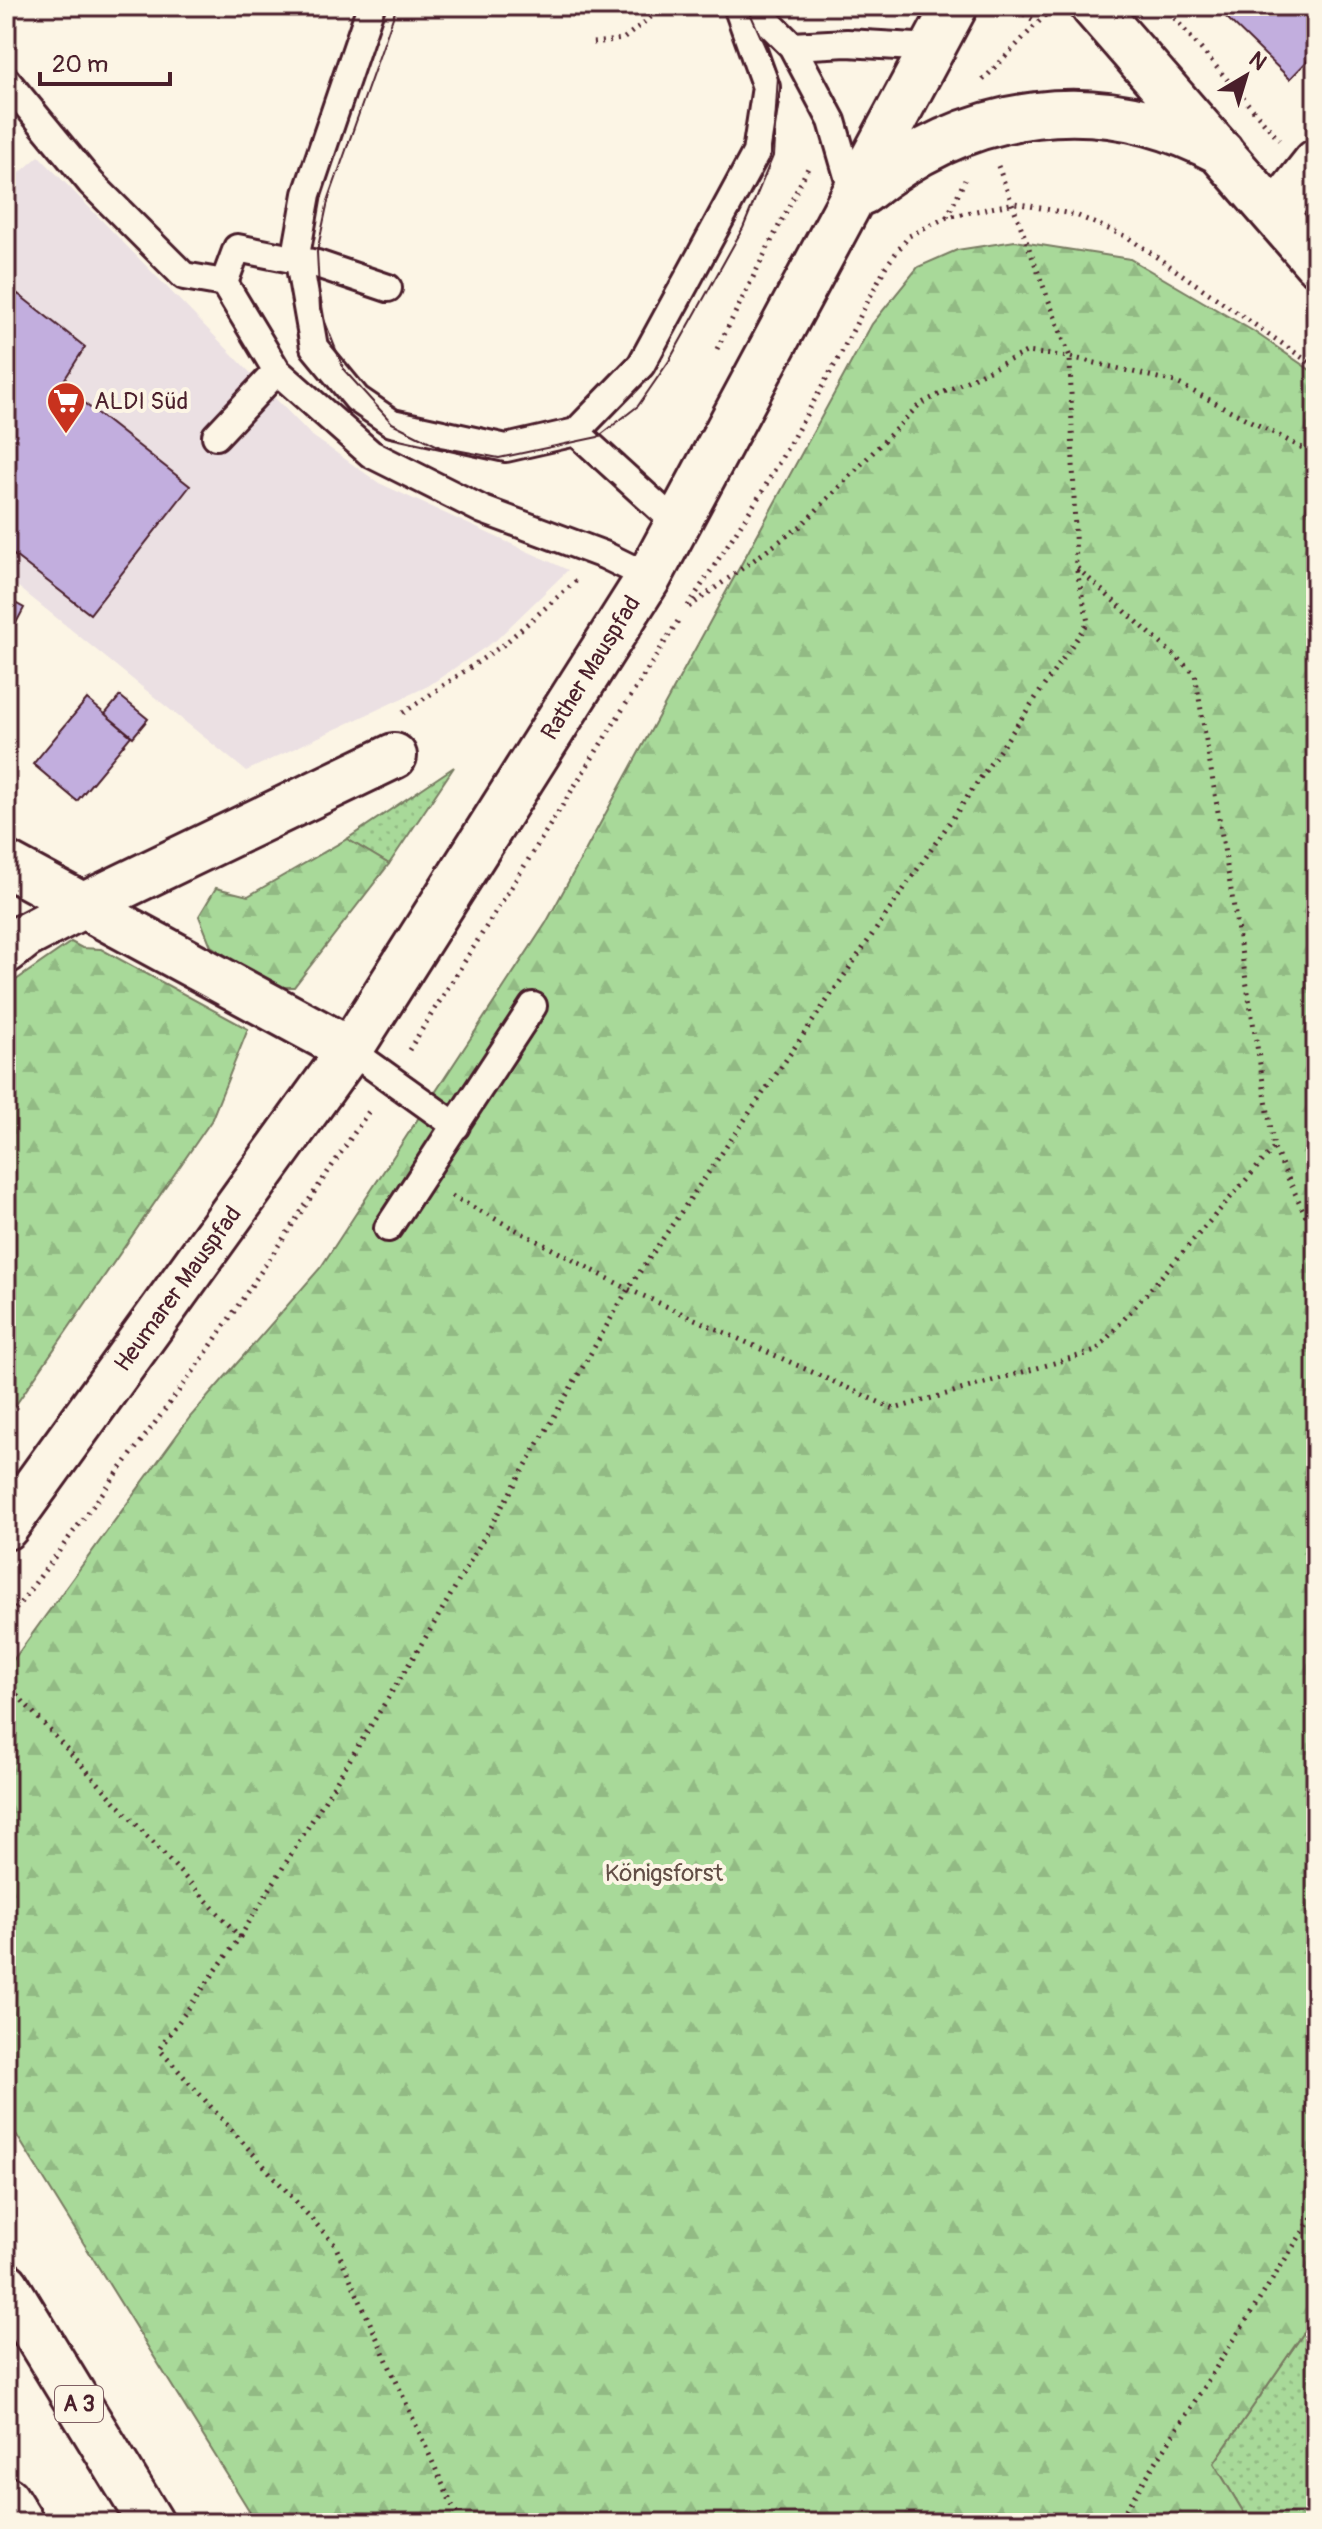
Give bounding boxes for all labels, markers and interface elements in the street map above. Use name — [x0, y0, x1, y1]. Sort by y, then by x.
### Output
scale bar — [40, 36, 170, 86]
north arrow — [1206, 36, 1286, 116]
text: N — [1243, 45, 1272, 77]
text: 20 m — [52, 50, 108, 79]
supermarket icon: ALDI Süd — [45, 380, 87, 435]
place label: ALDI Süd — [94, 387, 188, 416]
street label: Rather Mauspfad — [535, 590, 647, 746]
street label: Heumarer Mauspfad — [108, 1201, 248, 1377]
park label: Königsforst — [605, 1859, 724, 1888]
road number: A 3 — [55, 2386, 103, 2422]

